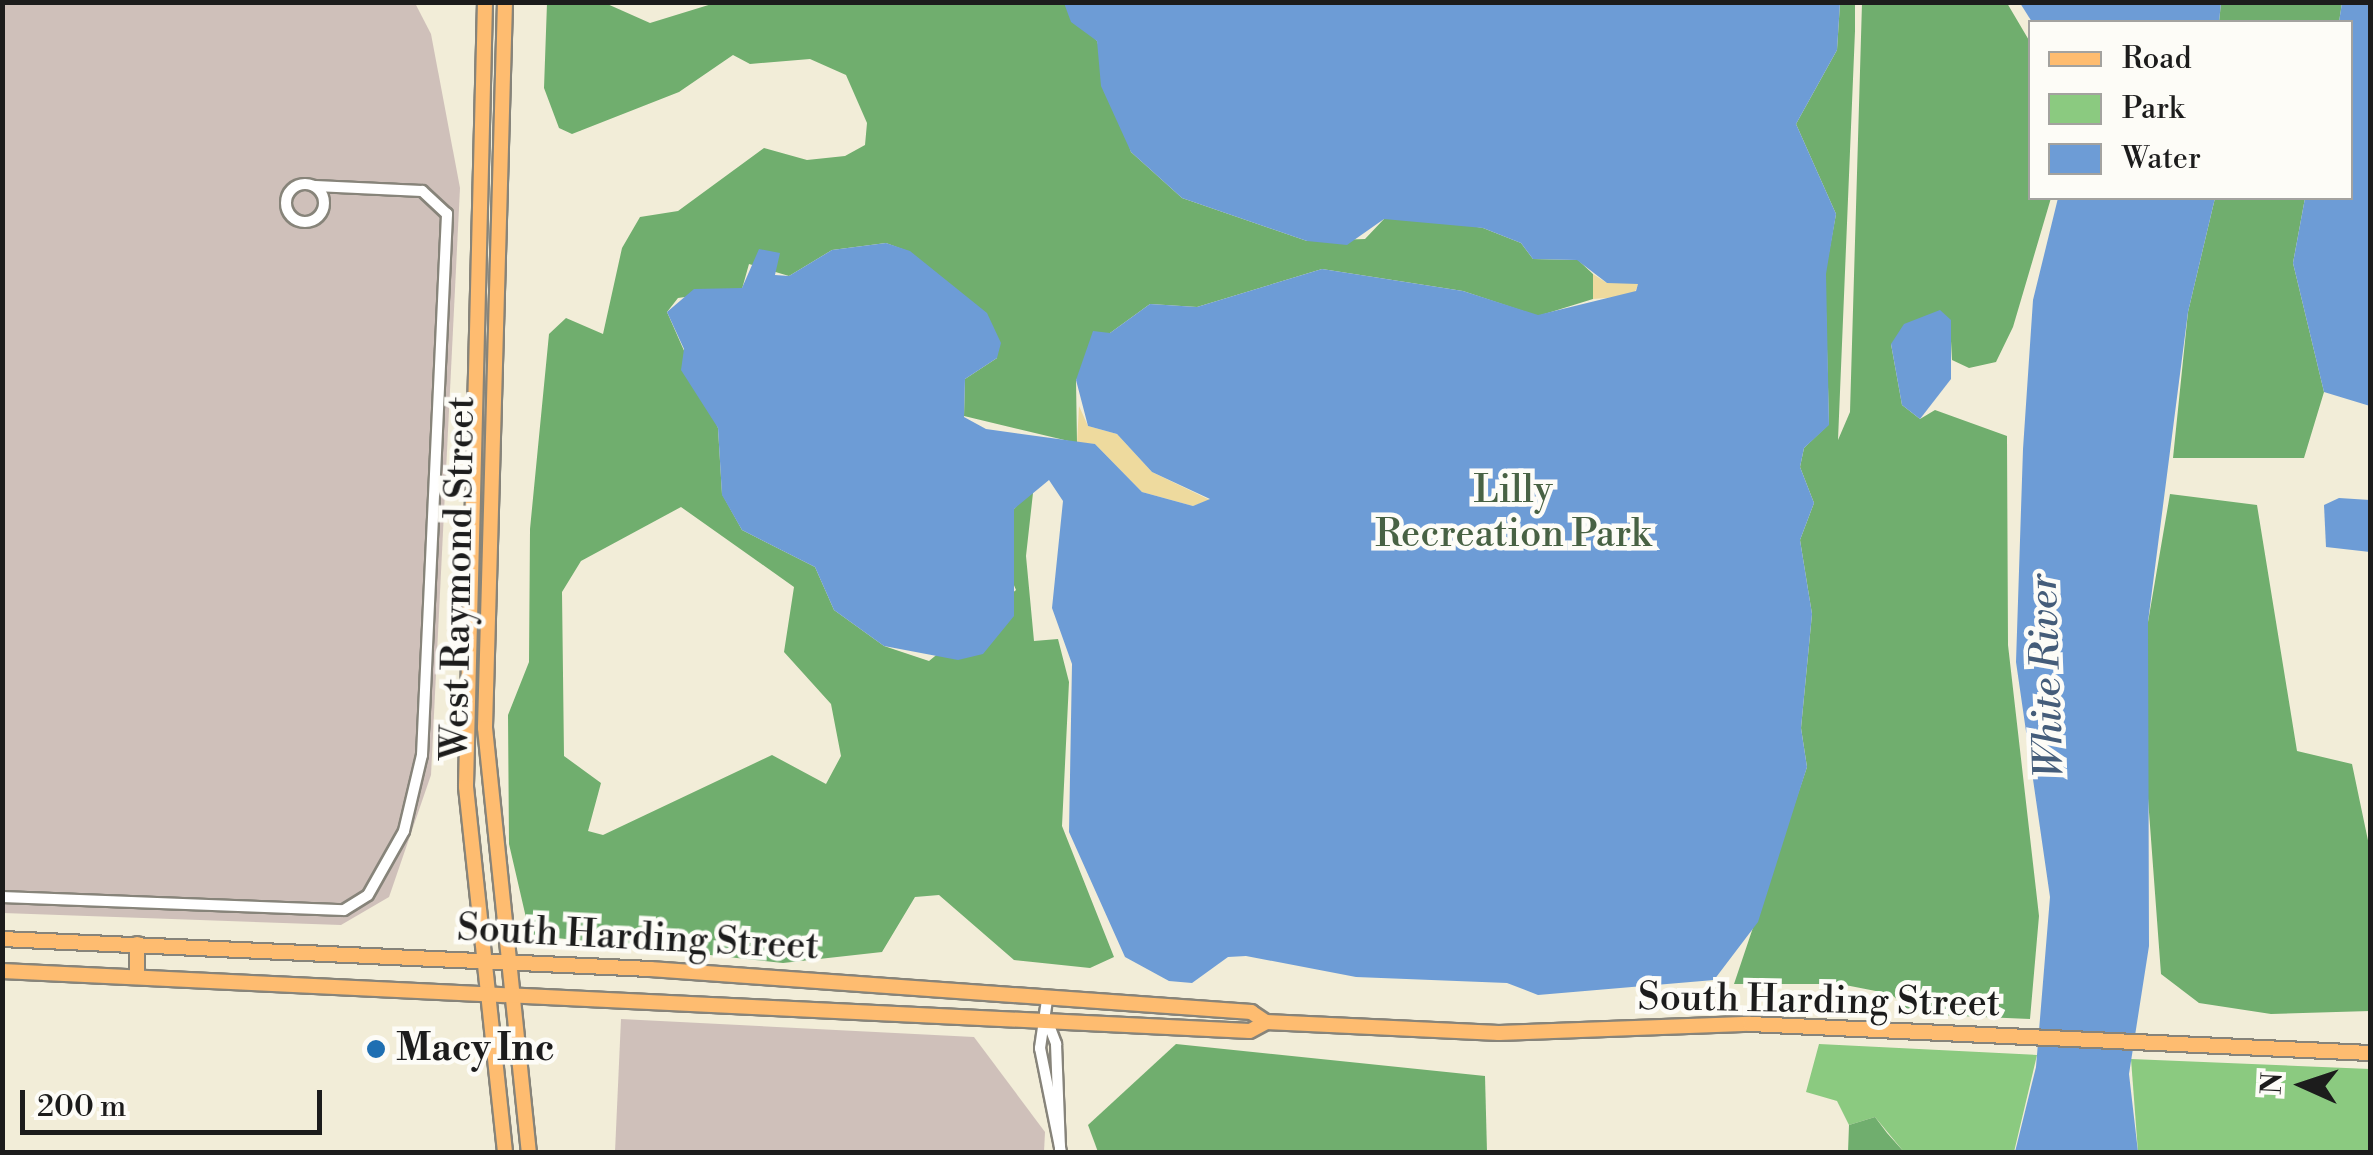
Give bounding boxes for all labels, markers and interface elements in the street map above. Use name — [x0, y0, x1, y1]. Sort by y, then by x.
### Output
legend — [2028, 20, 2353, 200]
text: Road — [2122, 40, 2192, 78]
text: Park — [2122, 90, 2184, 128]
text: Water — [2122, 140, 2201, 178]
street label: West Raymond Street — [433, 396, 485, 760]
park label: Lilly Recreation Park — [1375, 468, 1651, 558]
water label: White River — [2019, 573, 2075, 779]
street label: South Harding Street — [456, 906, 820, 970]
street label: South Harding Street — [1637, 975, 2001, 1027]
place label: Macy Inc — [396, 1026, 554, 1072]
north arrow — [2253, 1035, 2353, 1135]
marker: Macy Inc — [365, 1038, 387, 1060]
scale bar — [25, 1070, 328, 1132]
text: N — [2254, 1071, 2291, 1095]
text: 200 m — [37, 1088, 126, 1126]

